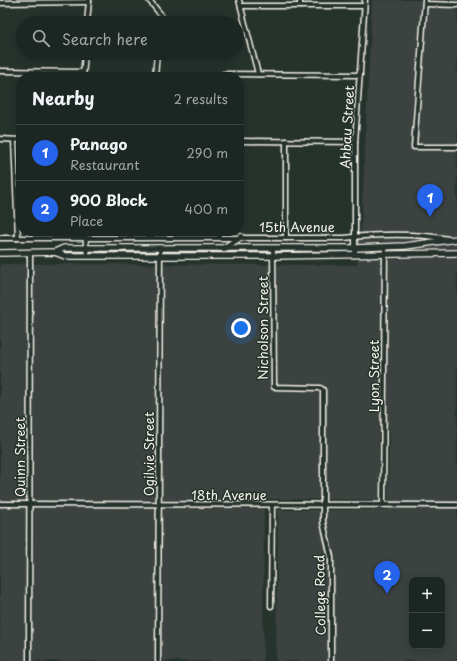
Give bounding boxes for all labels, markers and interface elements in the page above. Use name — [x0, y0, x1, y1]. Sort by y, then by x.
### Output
search box — [16, 16, 244, 60]
icon: search — [30, 27, 52, 49]
text: Search here — [62, 27, 148, 50]
text: Nearby — [32, 85, 94, 111]
street label: Ahbau Street — [335, 85, 358, 169]
text: 2 results — [174, 89, 228, 108]
text: Panago — [70, 132, 127, 155]
text: 1 — [42, 143, 48, 162]
text: 290 m — [187, 143, 228, 162]
text: Restaurant — [70, 155, 140, 174]
pin: 1 — [417, 184, 443, 217]
text: 900 Block — [70, 188, 148, 211]
text: 2 — [40, 199, 50, 218]
text: 400 m — [185, 199, 228, 218]
text: Place — [70, 211, 103, 230]
street label: 15th Avenue — [259, 217, 335, 236]
street label: Nicholson Street — [253, 276, 272, 380]
your location — [231, 318, 251, 338]
street label: Lyon Street — [364, 340, 383, 412]
street label: Ogilvie Street — [139, 412, 158, 496]
street label: Quinn Street — [10, 417, 29, 497]
street label: 18th Avenue — [191, 485, 267, 504]
street label: College Road — [309, 554, 330, 635]
pin: 2 — [374, 561, 400, 594]
map controls — [409, 577, 445, 649]
button: + — [409, 577, 445, 613]
button: − — [409, 613, 445, 649]

